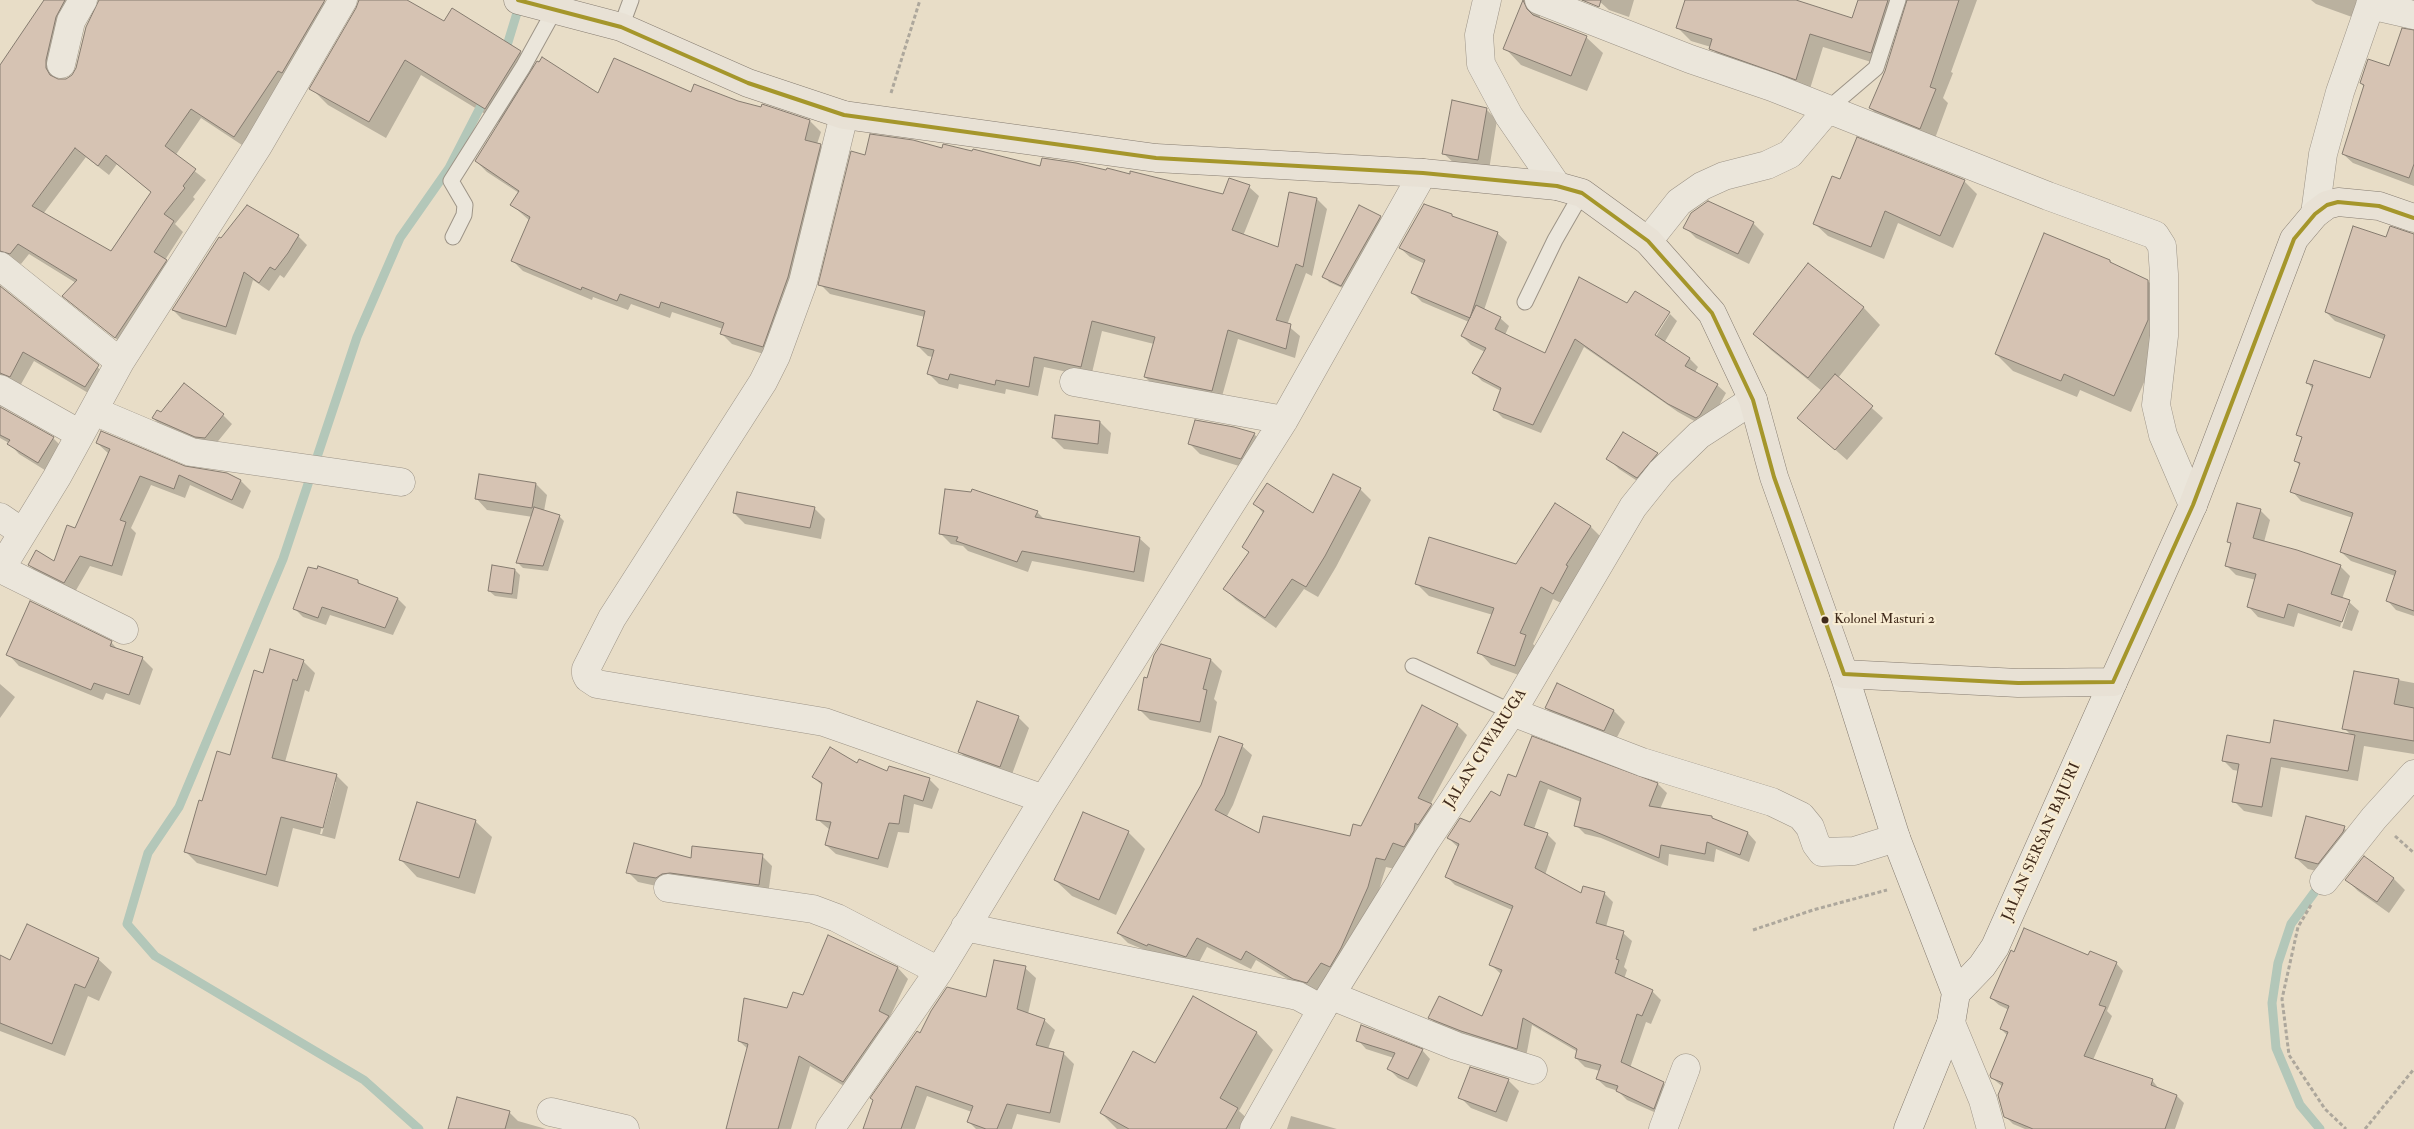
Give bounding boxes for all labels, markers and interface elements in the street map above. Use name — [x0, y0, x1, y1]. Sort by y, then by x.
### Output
place label: Kolonel Masturi 2 — [1834, 612, 1935, 628]
marker: Kolonel Masturi 2 — [1820, 615, 1830, 625]
street label: JALAN CIWARUGA — [1441, 686, 1531, 812]
street label: JALAN SERSAN BAJURI — [1999, 760, 2085, 924]

